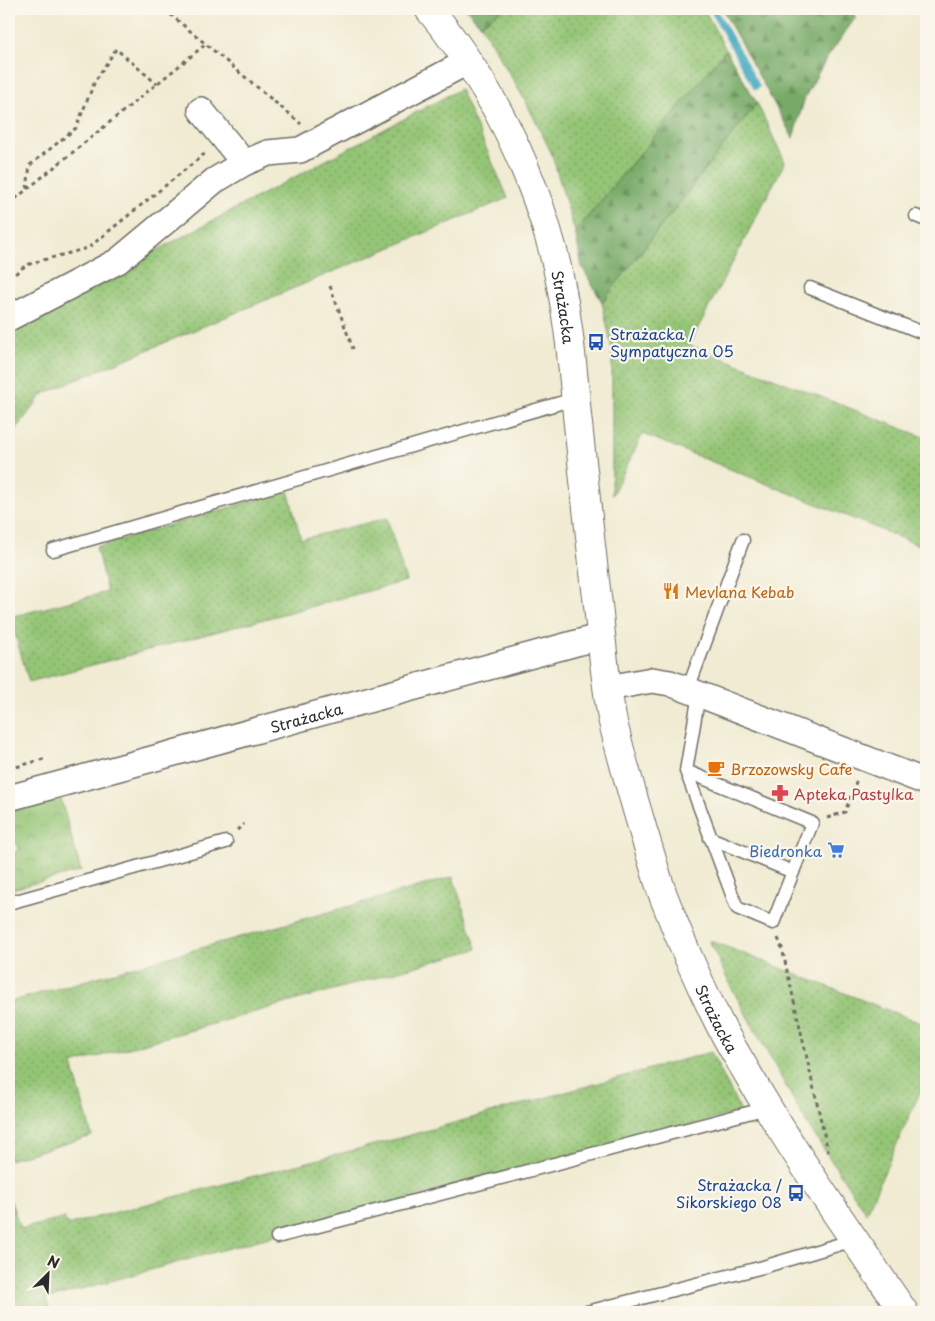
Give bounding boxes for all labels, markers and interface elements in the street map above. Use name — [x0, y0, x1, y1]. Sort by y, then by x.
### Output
street label: Strażacka — [547, 268, 581, 346]
place label: Strażacka / Sympatyczna 05 — [610, 322, 734, 362]
bus stop icon: Strażacka / Sympatyczna 05 — [586, 332, 606, 352]
place label: Mevlana Kebab — [685, 580, 794, 603]
restaurant icon: Mevlana Kebab — [661, 581, 681, 601]
street label: Strażacka — [267, 696, 346, 738]
place label: Brzozowsky Cafe — [730, 757, 853, 780]
cafe icon: Brzozowsky Cafe — [706, 758, 726, 778]
place label: Apteka Pastylka — [794, 782, 914, 805]
pharmacy icon: Apteka Pastylka — [770, 783, 790, 803]
place label: Biedronka — [749, 839, 823, 862]
supermarket icon: Biedronka — [826, 840, 846, 860]
street label: Strażacka — [690, 980, 745, 1058]
place label: Strażacka / Sikorskiego 08 — [676, 1173, 783, 1213]
bus stop icon: Strażacka / Sikorskiego 08 — [786, 1183, 806, 1203]
north arrow — [22, 1248, 72, 1298]
text: N — [44, 1250, 63, 1274]

